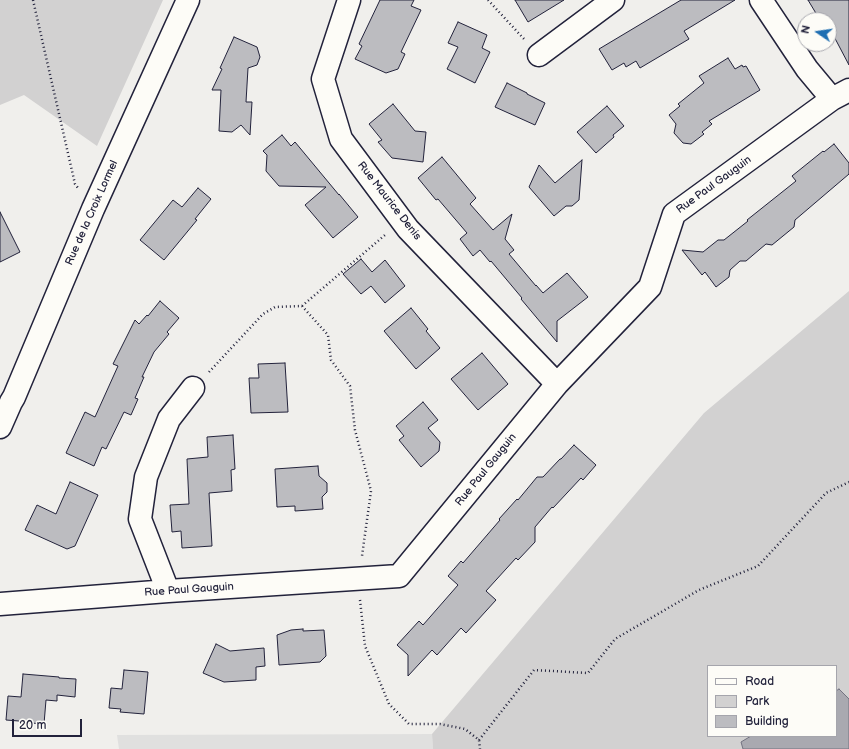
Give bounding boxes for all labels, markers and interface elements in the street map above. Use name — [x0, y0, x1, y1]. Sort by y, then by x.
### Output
north arrow — [797, 12, 837, 52]
text: N — [799, 24, 813, 35]
street label: Rue Paul Gauguin — [674, 153, 754, 217]
street label: Rue de la Croix Lormel — [63, 158, 121, 268]
street label: Rue Maurice Denis — [354, 159, 424, 243]
street label: Rue Paul Gauguin — [453, 431, 519, 509]
street label: Rue Paul Gauguin — [144, 580, 234, 600]
legend — [707, 665, 837, 737]
text: Road — [745, 674, 774, 689]
text: Park — [745, 694, 769, 709]
scale bar — [14, 711, 84, 737]
text: Building — [745, 714, 789, 729]
text: 20 m — [19, 718, 46, 733]

